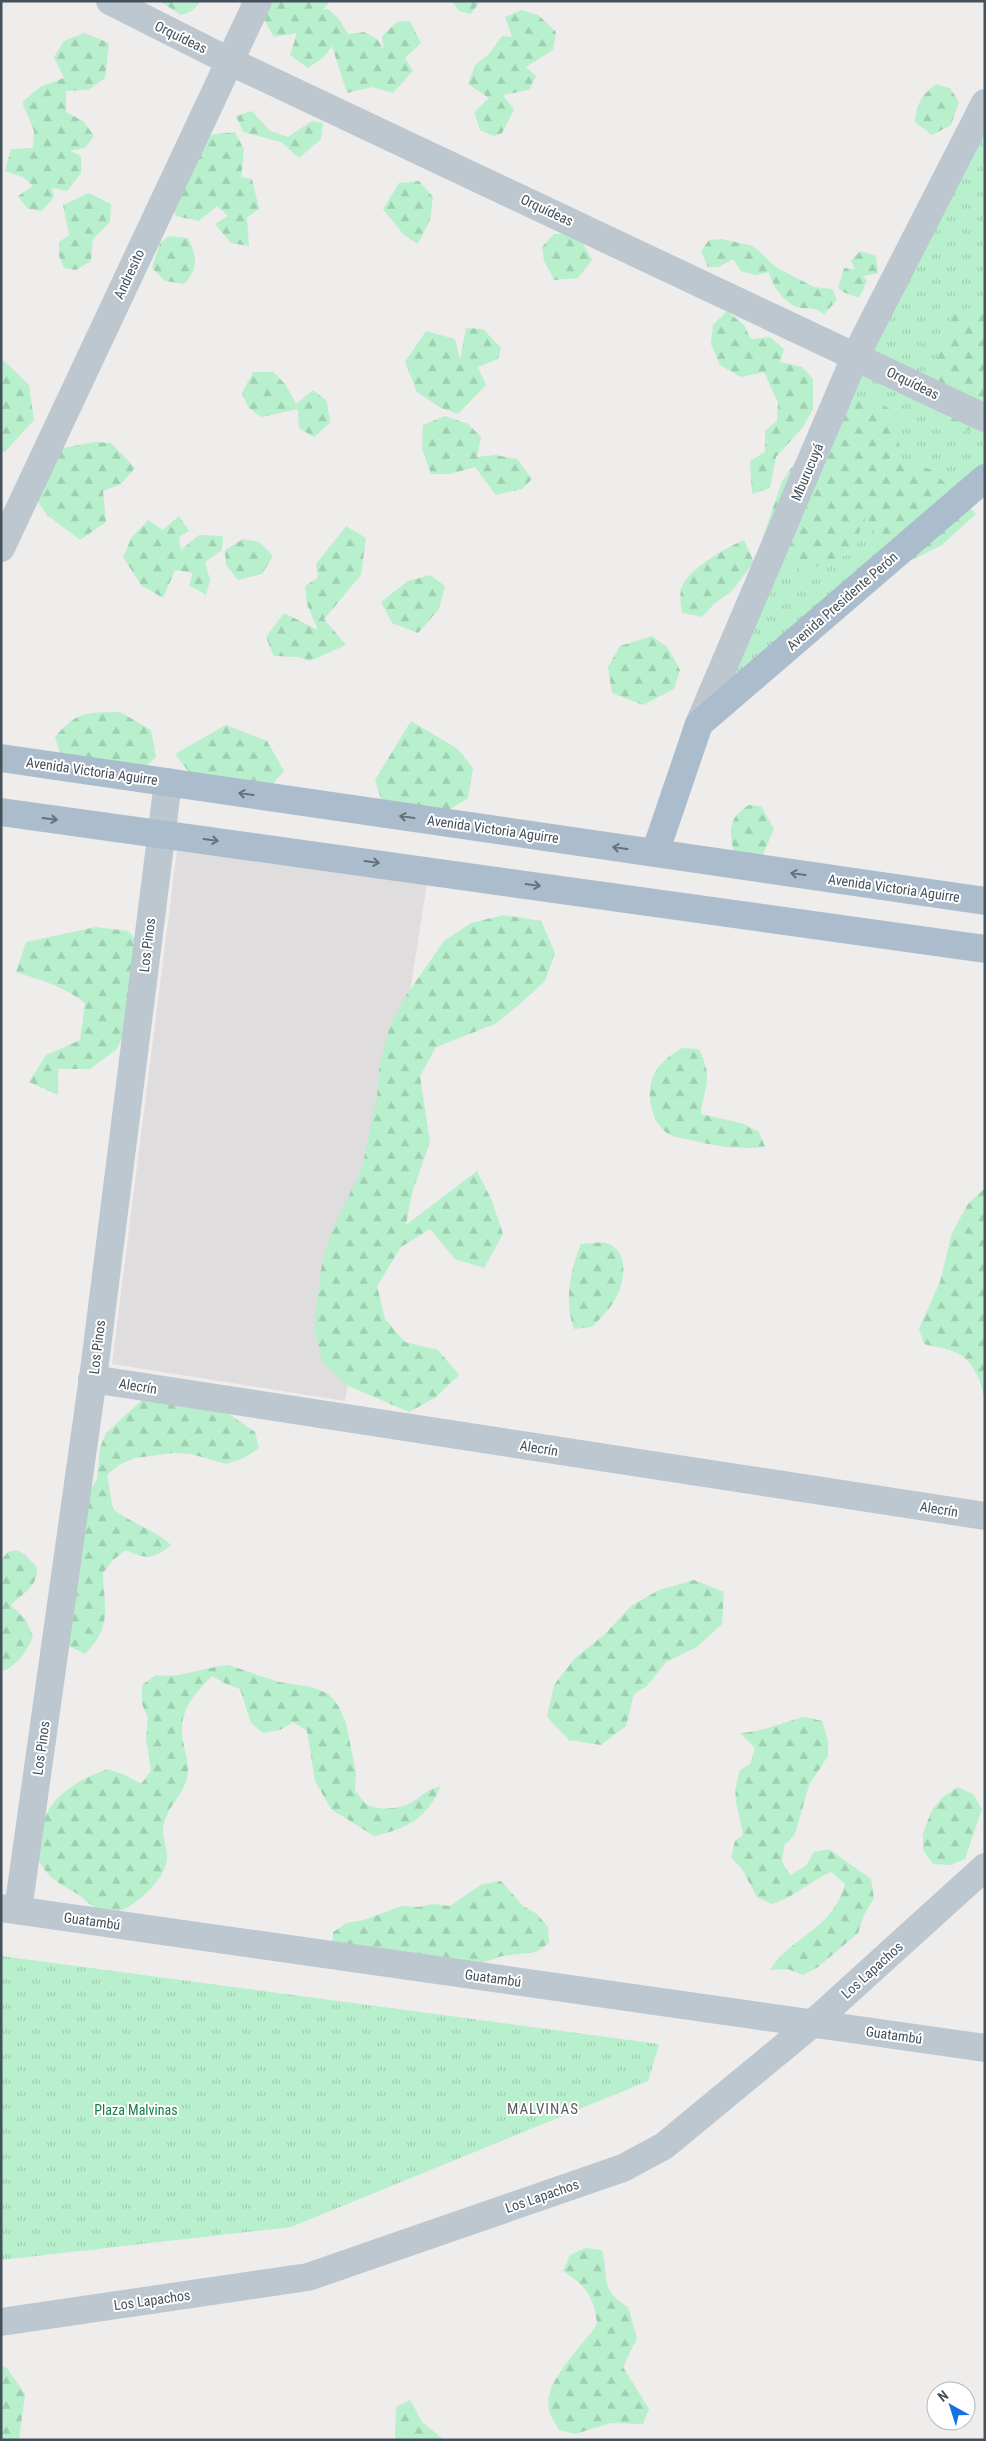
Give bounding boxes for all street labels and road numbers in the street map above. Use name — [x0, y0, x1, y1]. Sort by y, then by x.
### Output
street label: Orquídeas — [152, 17, 210, 57]
street label: Orquídeas — [518, 191, 576, 229]
street label: Andresito — [111, 247, 147, 301]
street label: Orquídeas — [884, 363, 942, 403]
street label: Mburucuyá — [788, 441, 826, 503]
street label: Avenida Presidente Perón — [783, 549, 901, 653]
street label: Avenida Victoria Aguirre — [25, 754, 159, 788]
street label: Avenida Victoria Aguirre — [426, 812, 560, 846]
street label: Avenida Victoria Aguirre — [827, 871, 961, 905]
street label: Los Pinos — [136, 917, 158, 973]
street label: Los Pinos — [86, 1319, 108, 1375]
street label: Alecrín — [118, 1375, 158, 1397]
street label: Alecrín — [519, 1437, 559, 1459]
street label: Alecrín — [919, 1498, 959, 1520]
street label: Los Pinos — [29, 1720, 53, 1776]
street label: Guatambú — [63, 1909, 121, 1933]
street label: Los Lapachos — [838, 1938, 906, 2002]
street label: Guatambú — [464, 1966, 522, 1990]
street label: Guatambú — [865, 2023, 923, 2047]
street label: Los Lapachos — [503, 2176, 581, 2216]
street label: Los Lapachos — [113, 2287, 191, 2313]

